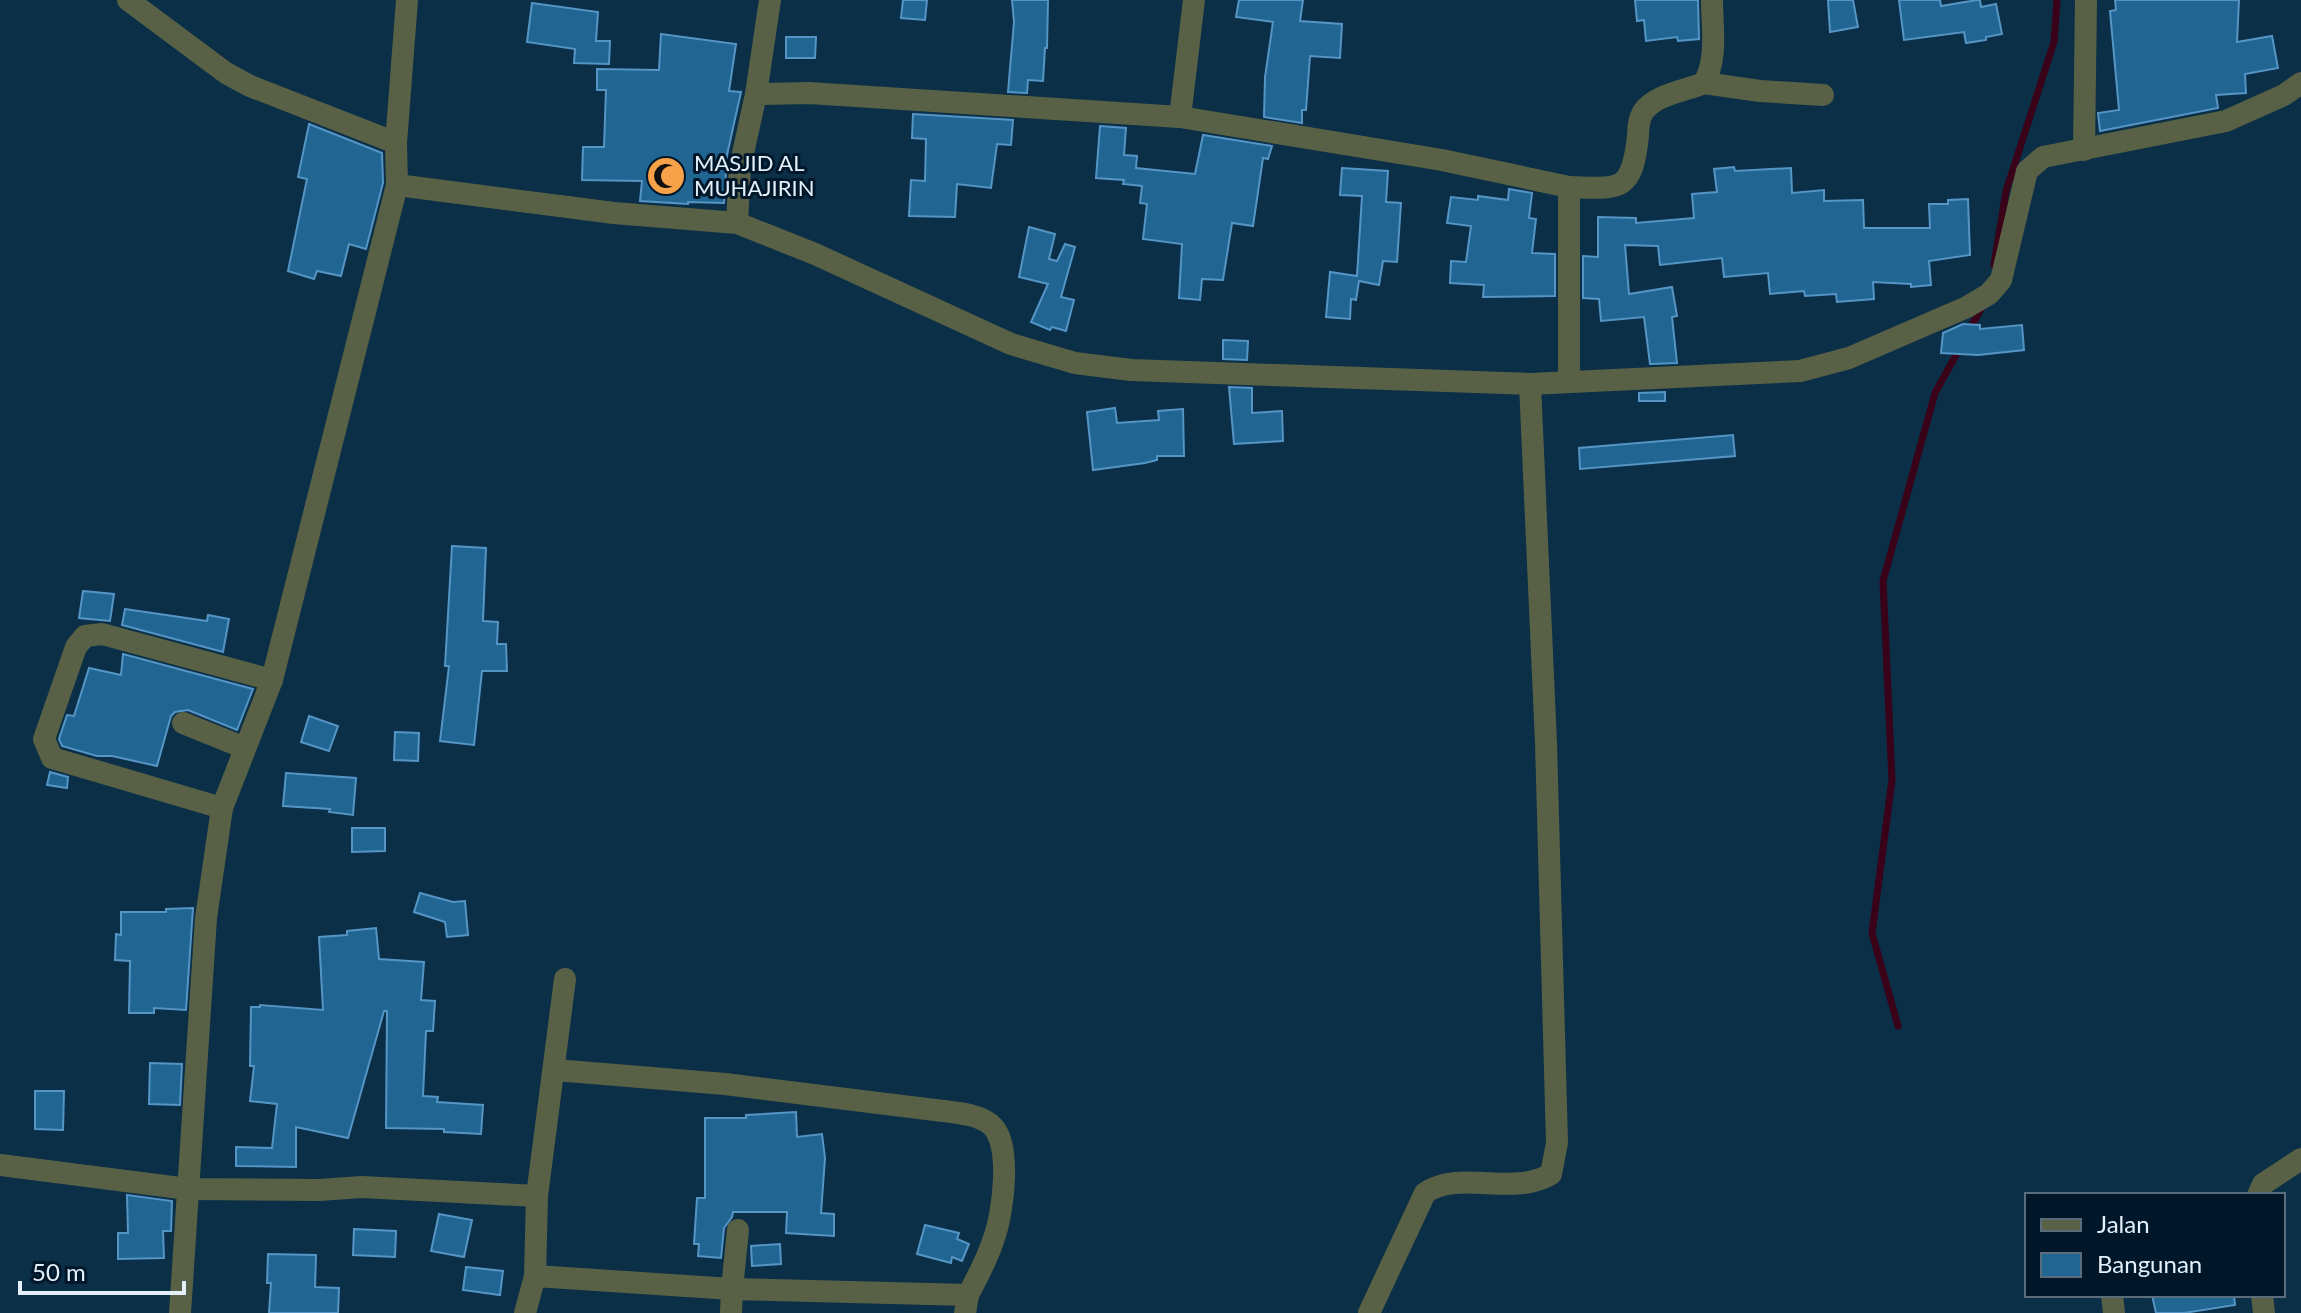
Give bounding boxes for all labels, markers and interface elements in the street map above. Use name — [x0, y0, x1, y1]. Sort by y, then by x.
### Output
place label: MASJID AL MUHAJIRIN — [694, 149, 815, 201]
mosque icon: MASJID AL MUHAJIRIN — [645, 155, 687, 197]
legend — [2025, 1193, 2285, 1297]
text: Jalan — [2097, 1209, 2150, 1238]
scale bar — [20, 1245, 184, 1295]
text: Bangunan — [2097, 1249, 2202, 1278]
text: 50 m — [32, 1257, 86, 1286]

